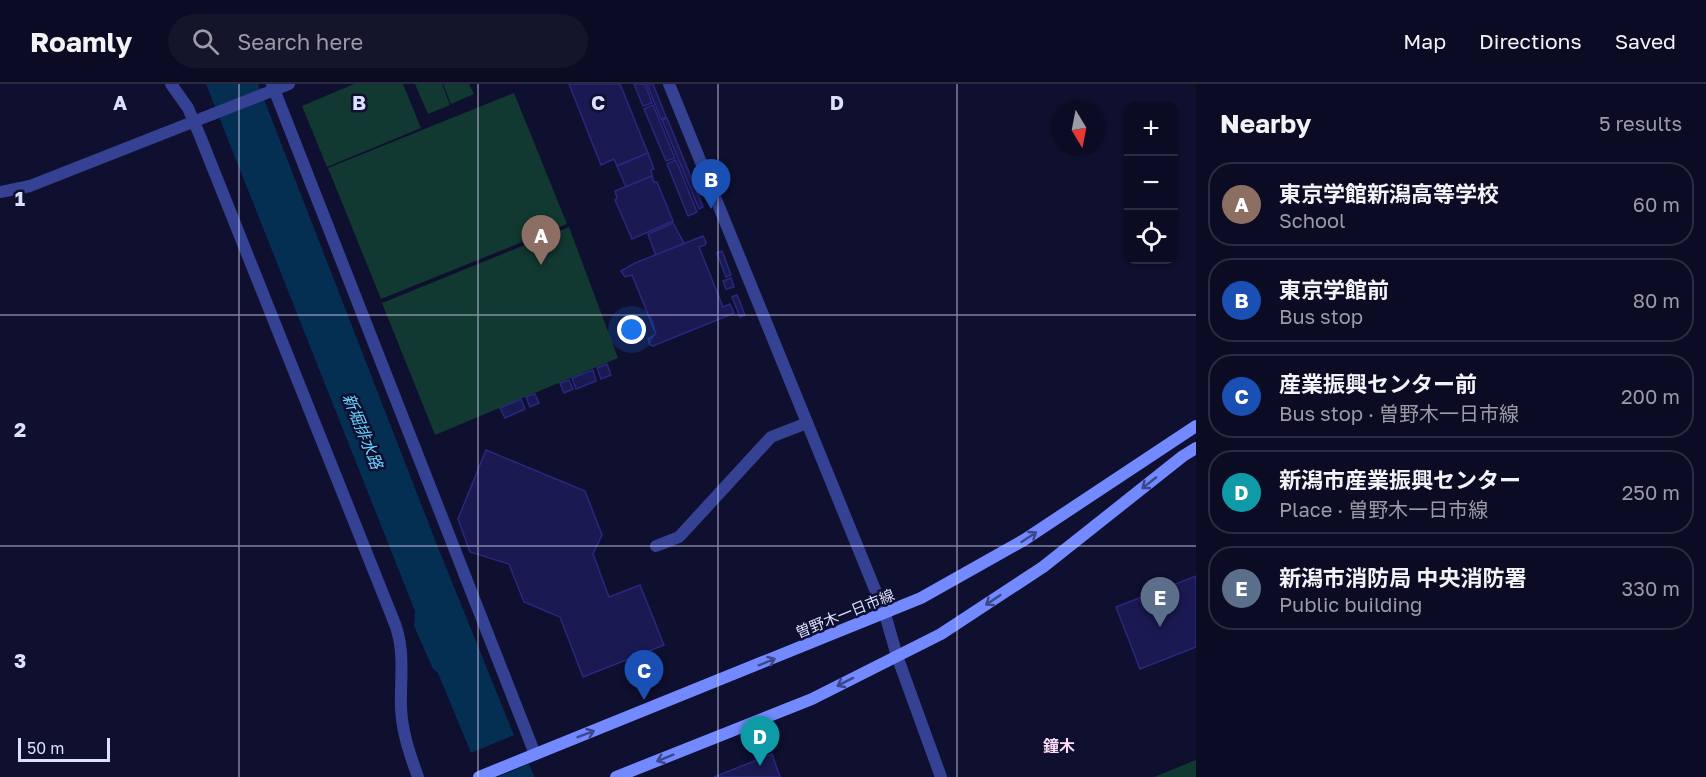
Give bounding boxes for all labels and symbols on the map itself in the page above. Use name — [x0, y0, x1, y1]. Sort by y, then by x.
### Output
text: A — [113, 90, 127, 114]
text: B — [352, 90, 366, 114]
text: C — [591, 90, 605, 114]
text: D — [830, 90, 844, 114]
north arrow — [1052, 102, 1106, 156]
pin: B — [692, 160, 730, 209]
text: 1 — [15, 186, 25, 210]
pin: A — [522, 216, 560, 265]
your location — [617, 315, 646, 344]
water label: 新堀排水路 — [339, 390, 388, 474]
text: 2 — [14, 417, 26, 441]
one-way arrow — [1141, 476, 1157, 489]
one-way arrow — [1020, 531, 1036, 543]
pin: E — [1140, 578, 1180, 627]
street label: 曽野木一日市線 — [793, 585, 897, 641]
one-way arrow — [985, 594, 1002, 606]
text: 3 — [14, 648, 26, 672]
pin: C — [624, 650, 664, 700]
one-way arrow — [758, 656, 776, 667]
one-way arrow — [837, 677, 855, 689]
pin: D — [740, 716, 780, 766]
one-way arrow — [576, 728, 595, 739]
scale bar — [18, 735, 110, 762]
district label: 鐘木 — [1043, 736, 1075, 756]
one-way arrow — [657, 753, 675, 764]

